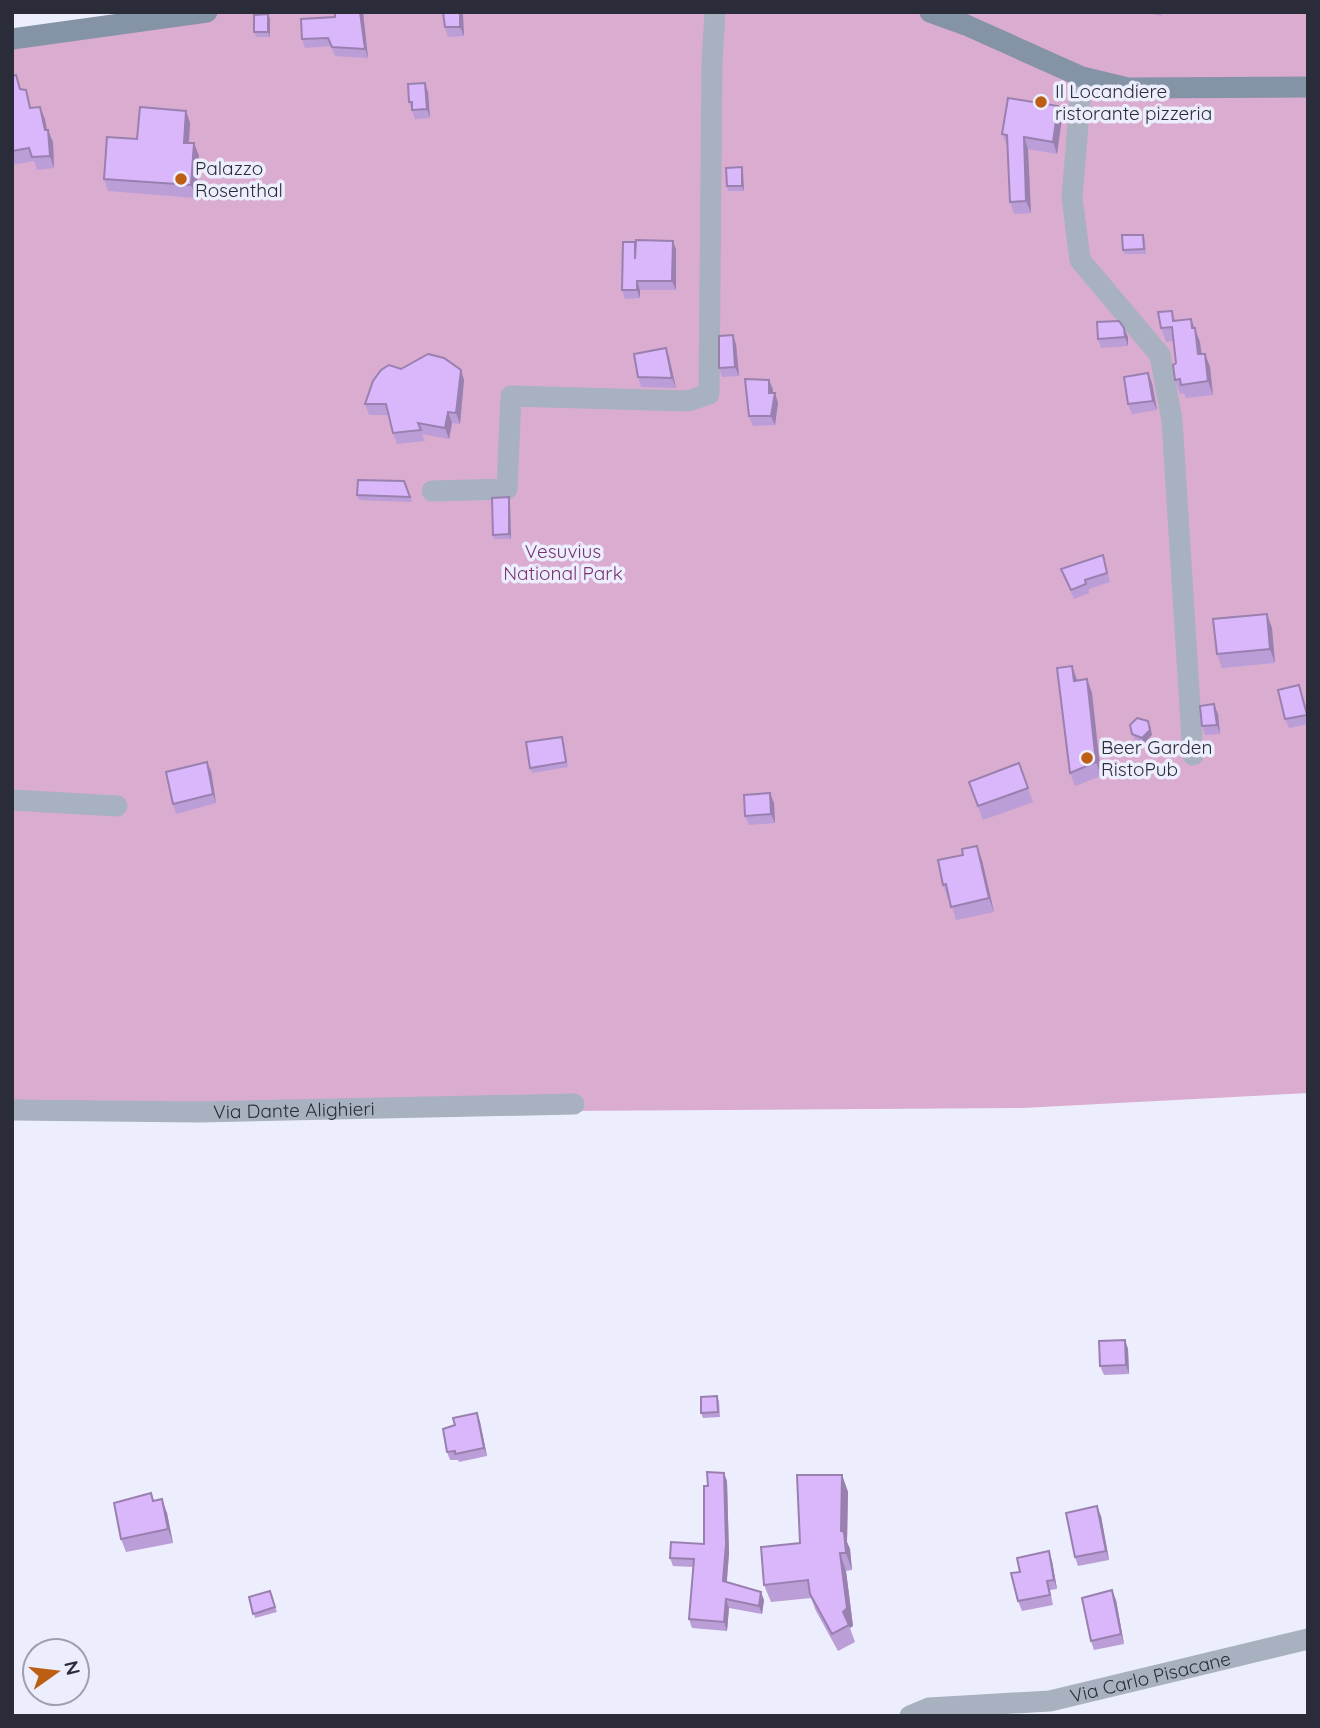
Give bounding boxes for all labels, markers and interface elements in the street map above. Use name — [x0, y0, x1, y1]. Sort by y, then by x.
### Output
place label: Il Locandiere ristorante pizzeria — [1055, 79, 1212, 125]
marker: Il Locandiere ristorante pizzeria — [1033, 94, 1049, 110]
place label: Palazzo Rosenthal — [195, 156, 283, 202]
marker: Palazzo Rosenthal — [173, 171, 189, 187]
park label: Vesuvius National Park — [503, 539, 623, 585]
place label: Beer Garden RistoPub — [1101, 735, 1212, 781]
marker: Beer Garden RistoPub — [1079, 750, 1095, 766]
street label: Via Dante Alighieri — [213, 1096, 375, 1124]
north arrow — [21, 1637, 91, 1707]
street label: Via Carlo Pisacane — [1067, 1646, 1233, 1708]
text: N — [59, 1658, 86, 1678]

